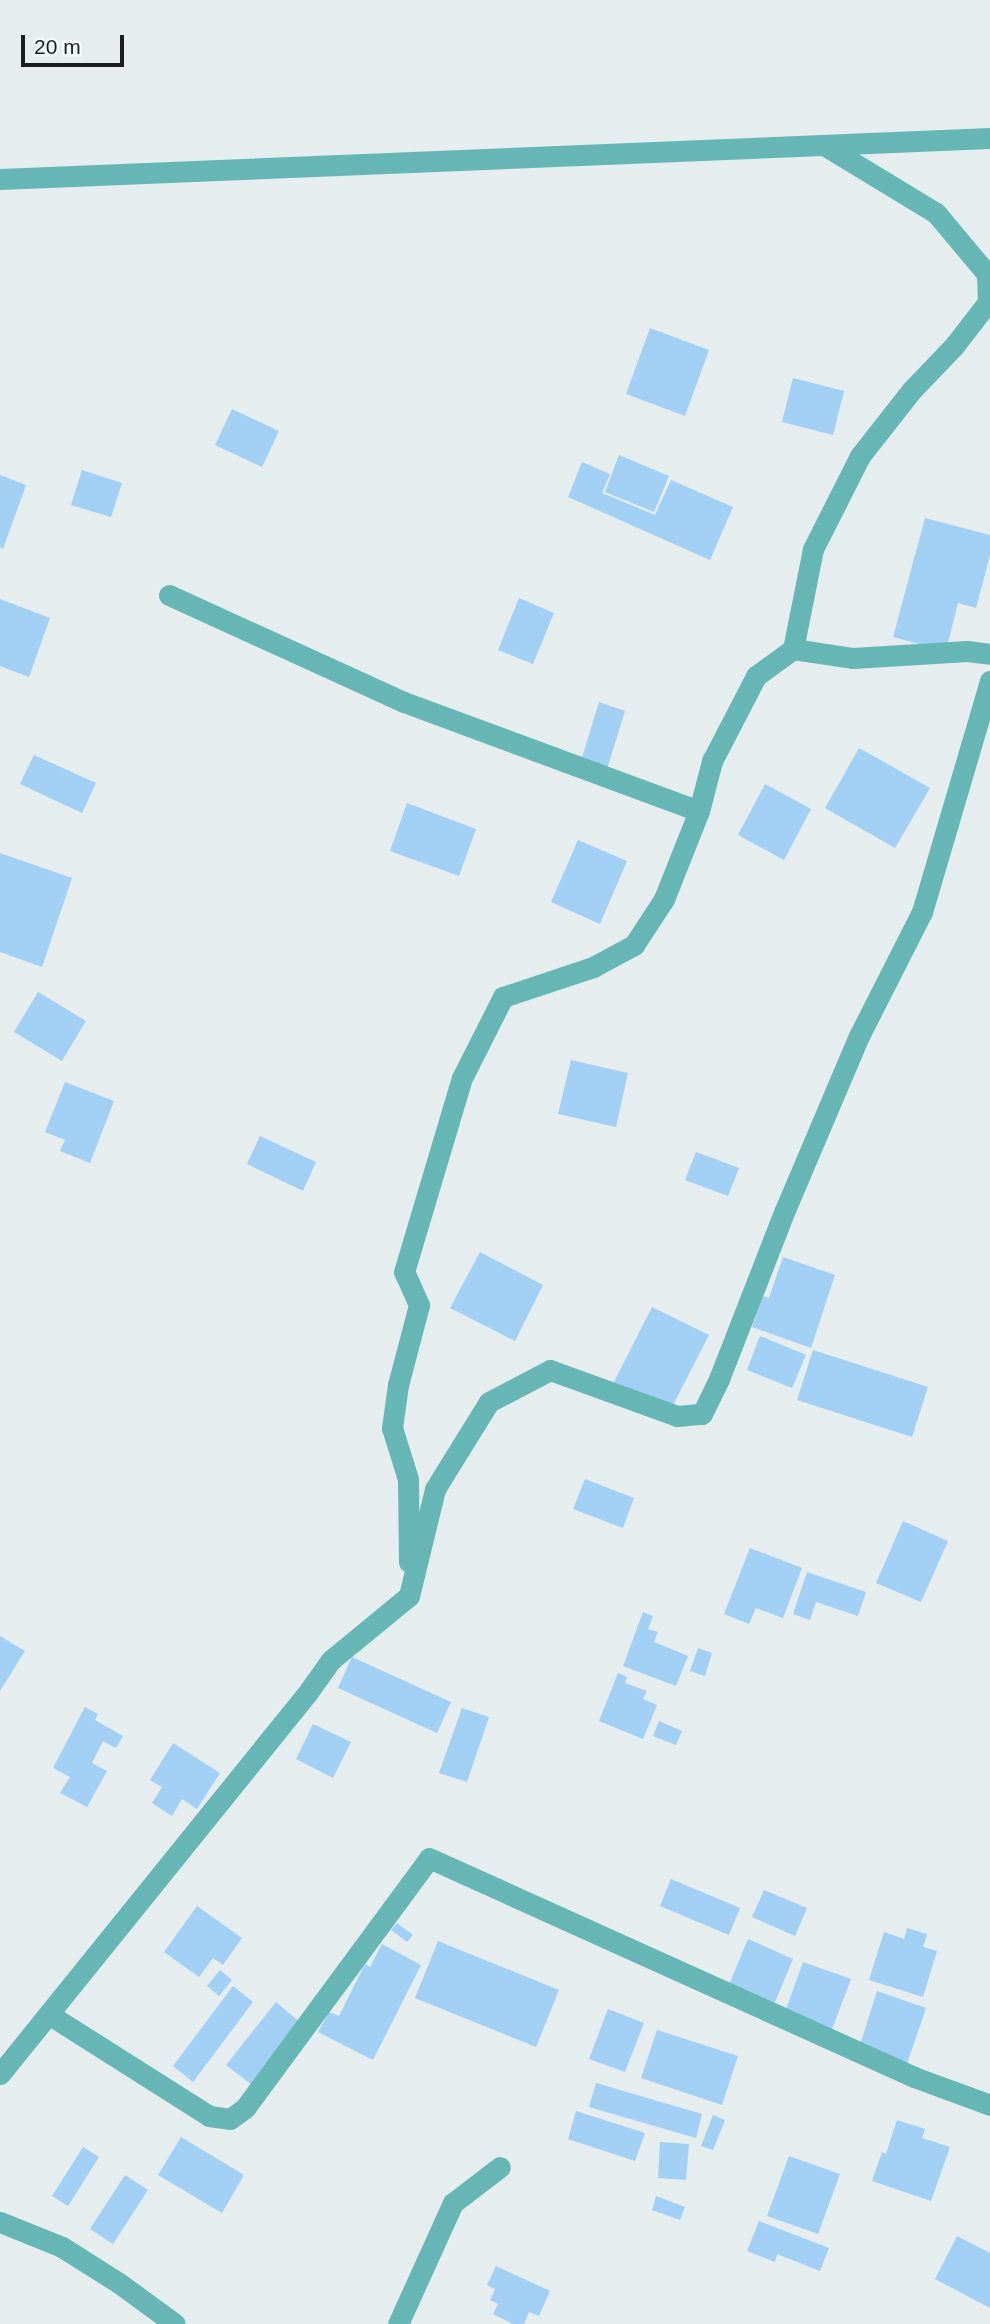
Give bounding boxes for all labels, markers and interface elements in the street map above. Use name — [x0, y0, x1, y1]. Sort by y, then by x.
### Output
scale bar — [24, 21, 128, 65]
text: 20 m — [34, 35, 81, 58]

